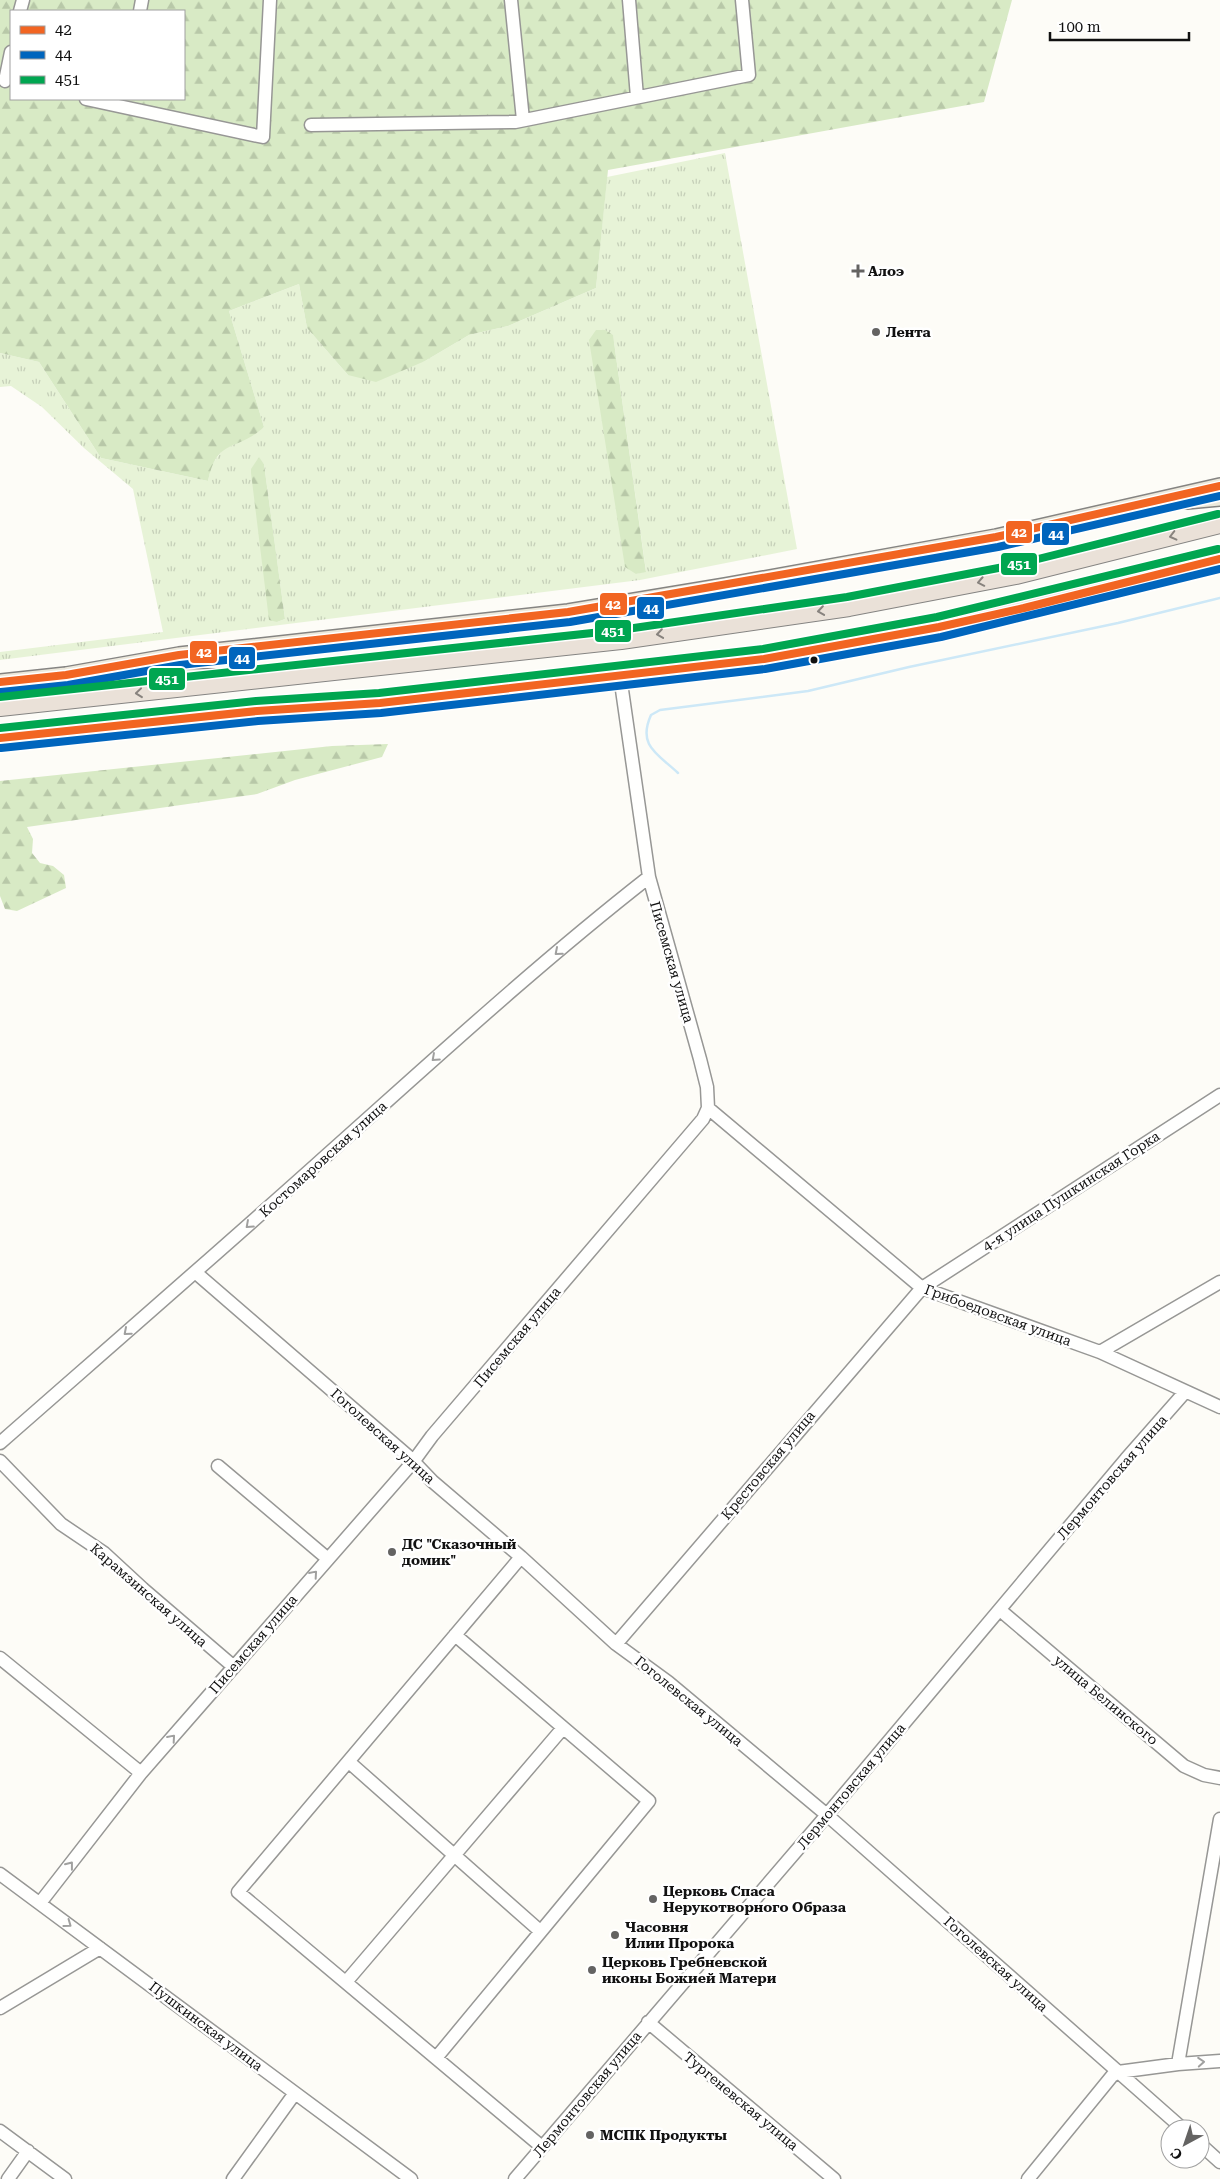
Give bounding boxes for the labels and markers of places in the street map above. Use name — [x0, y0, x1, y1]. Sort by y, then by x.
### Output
place label: Алоэ — [868, 263, 904, 279]
marker: Алоэ — [852, 265, 864, 277]
place label: Лента — [886, 324, 931, 340]
marker: Лента — [870, 326, 882, 338]
unlabelled marker — [809, 655, 819, 665]
place label: ДС "Сказочный домик" — [402, 1536, 517, 1568]
marker: ДС "Сказочный домик" — [386, 1546, 398, 1558]
place label: Церковь Спаса Нерукотворного Образа — [663, 1883, 847, 1915]
marker: Церковь Спаса Нерукотворного Образа — [647, 1893, 659, 1905]
place label: Часовня Илии Пророка — [625, 1919, 735, 1951]
marker: Часовня Илии Пророка — [609, 1929, 621, 1941]
place label: Церковь Гребневской иконы Божией Матери — [602, 1954, 777, 1986]
marker: Церковь Гребневской иконы Божией Матери — [586, 1964, 598, 1976]
place label: МСПК Продукты — [600, 2127, 727, 2143]
marker: МСПК Продукты — [584, 2129, 596, 2141]

